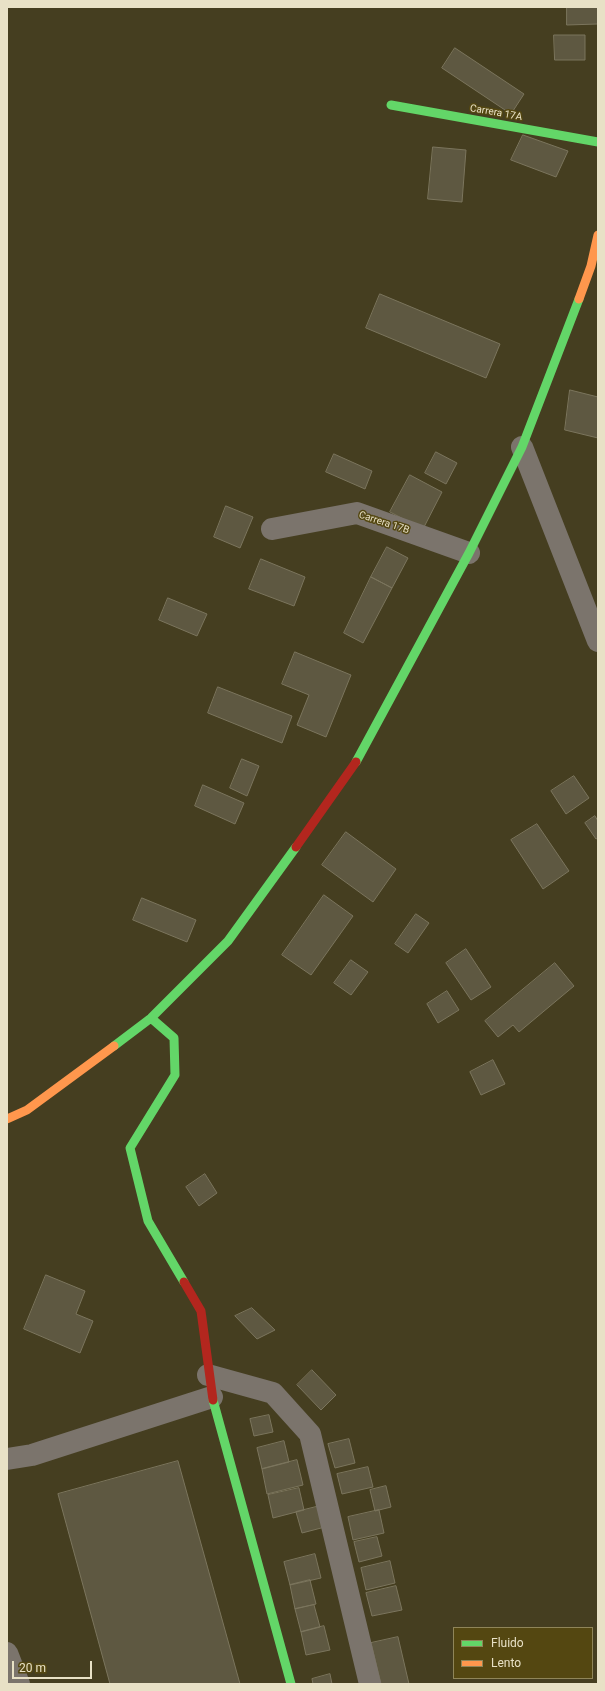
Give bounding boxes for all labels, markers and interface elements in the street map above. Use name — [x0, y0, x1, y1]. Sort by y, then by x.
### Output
street label: Carrera 17A — [469, 103, 523, 123]
street label: Carrera 17B — [357, 509, 411, 537]
legend — [453, 1627, 593, 1679]
text: Fluido — [491, 1636, 524, 1650]
scale bar — [14, 1653, 94, 1679]
text: Lento — [491, 1656, 521, 1670]
text: 20 m — [19, 1661, 46, 1675]

